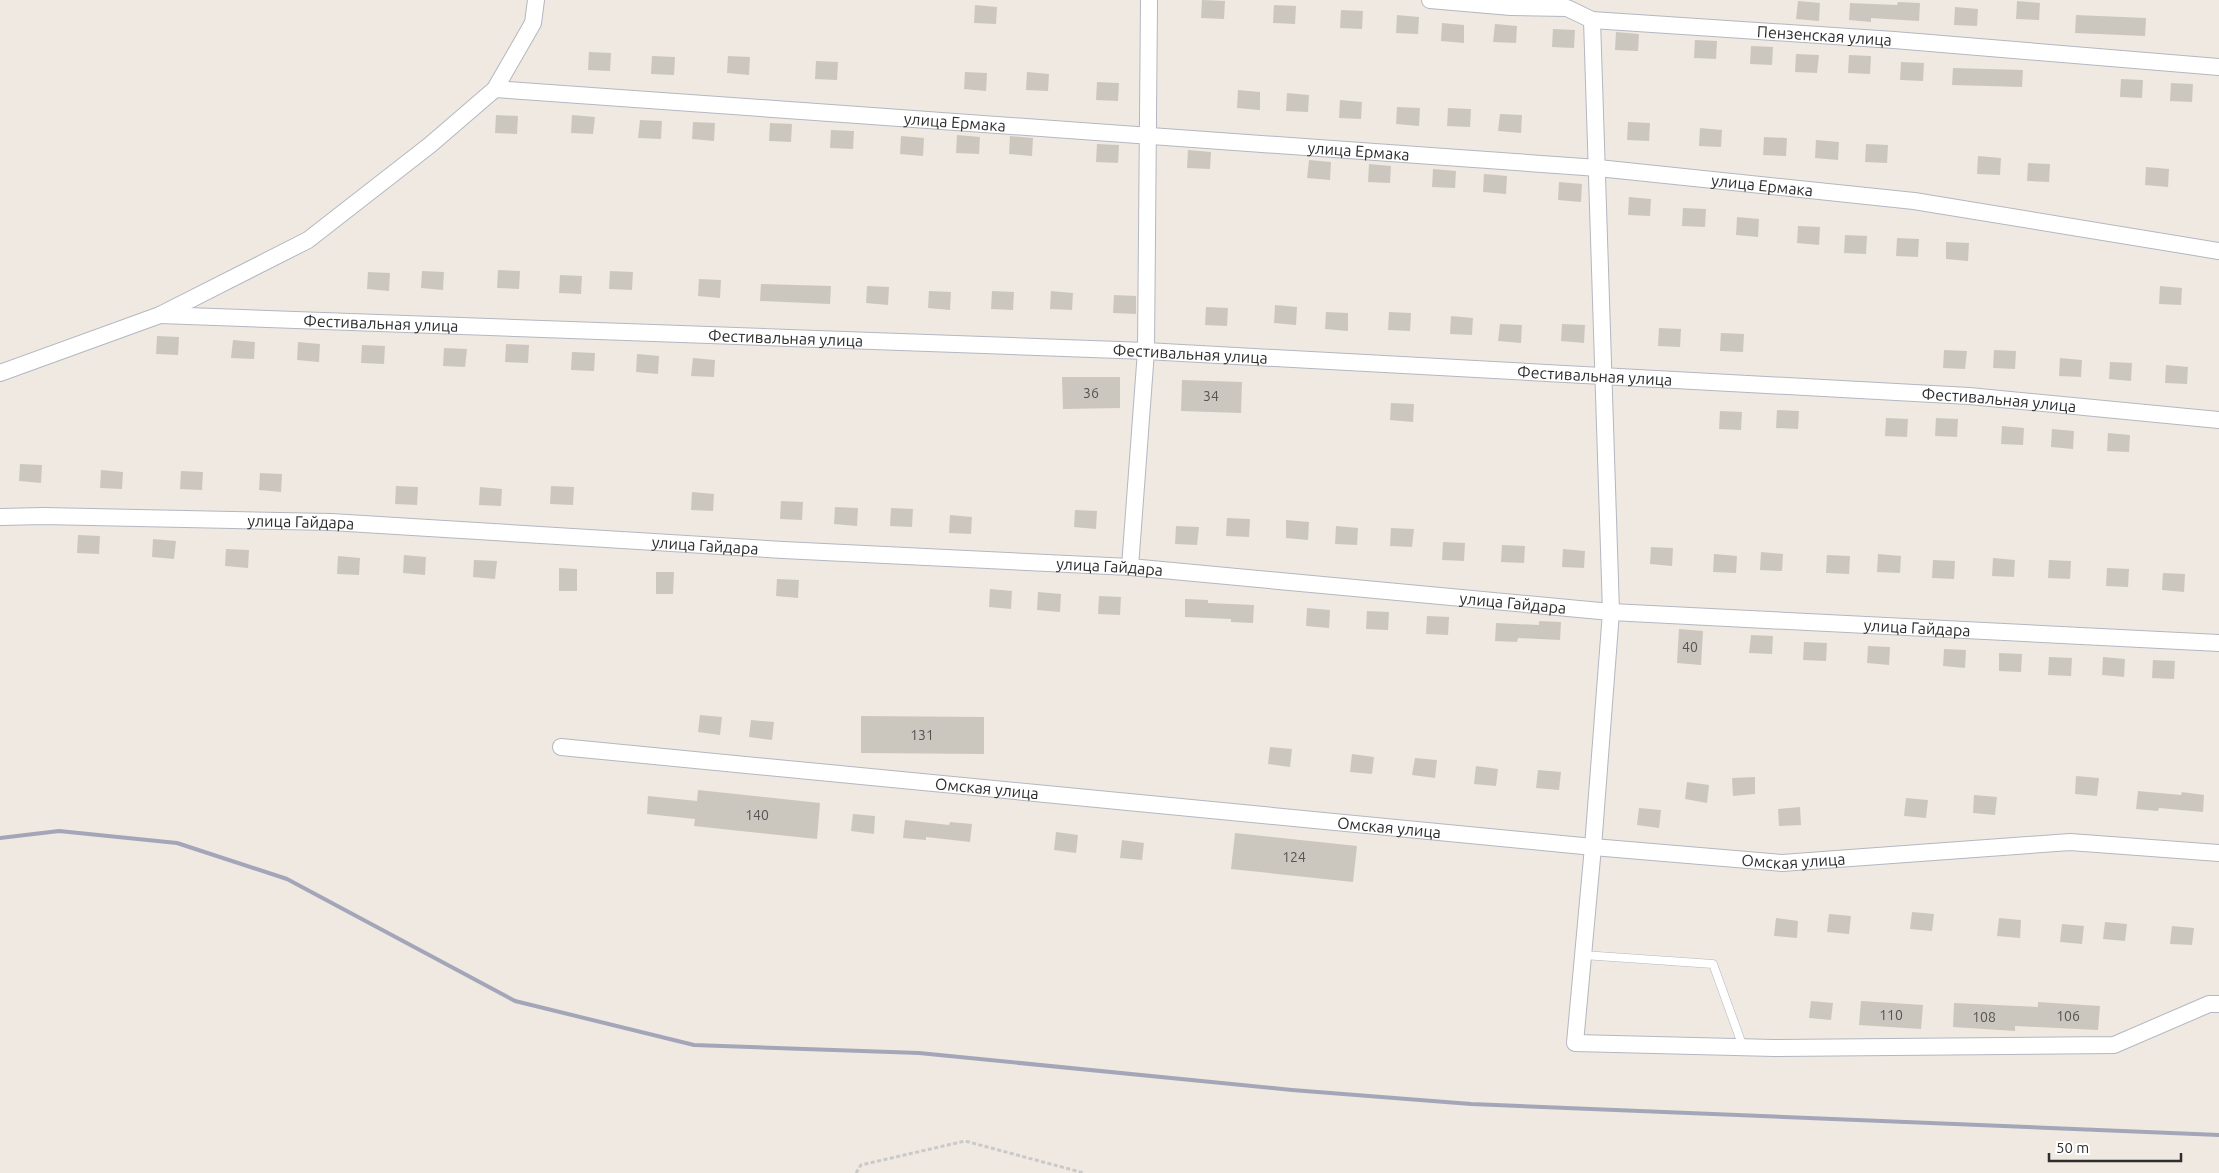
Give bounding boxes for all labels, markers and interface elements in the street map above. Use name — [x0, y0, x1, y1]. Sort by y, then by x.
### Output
street label: Пензенская улица — [1756, 22, 1892, 49]
street label: улица Ермака — [903, 109, 1006, 135]
street label: улица Ермака — [1307, 138, 1410, 163]
street label: улица Ермака — [1711, 171, 1814, 199]
street label: Фестивальная улица — [303, 311, 459, 335]
street label: Фестивальная улица — [708, 326, 864, 350]
street label: Фестивальная улица — [1112, 341, 1268, 367]
street label: Фестивальная улица — [1517, 362, 1673, 389]
street label: Фестивальная улица — [1921, 384, 2077, 415]
house number: 36 — [1083, 385, 1099, 401]
house number: 34 — [1203, 388, 1219, 404]
street label: улица Гайдара — [247, 511, 355, 532]
street label: улица Гайдара — [651, 533, 759, 557]
street label: улица Гайдара — [1056, 554, 1164, 579]
street label: улица Гайдара — [1459, 589, 1567, 617]
street label: улица Гайдара — [1863, 616, 1971, 639]
house number: 40 — [1682, 639, 1698, 655]
house number: 131 — [910, 727, 934, 743]
street label: Омская улица — [934, 774, 1040, 802]
house number: 140 — [745, 807, 769, 823]
street label: Омская улица — [1336, 813, 1442, 841]
house number: 124 — [1282, 849, 1306, 865]
street label: Омская улица — [1741, 849, 1846, 872]
house number: 110 — [1879, 1007, 1903, 1023]
house number: 106 — [2056, 1008, 2080, 1024]
house number: 108 — [1972, 1009, 1996, 1025]
scale bar — [2049, 1130, 2182, 1162]
text: 50 m — [2056, 1139, 2089, 1156]

